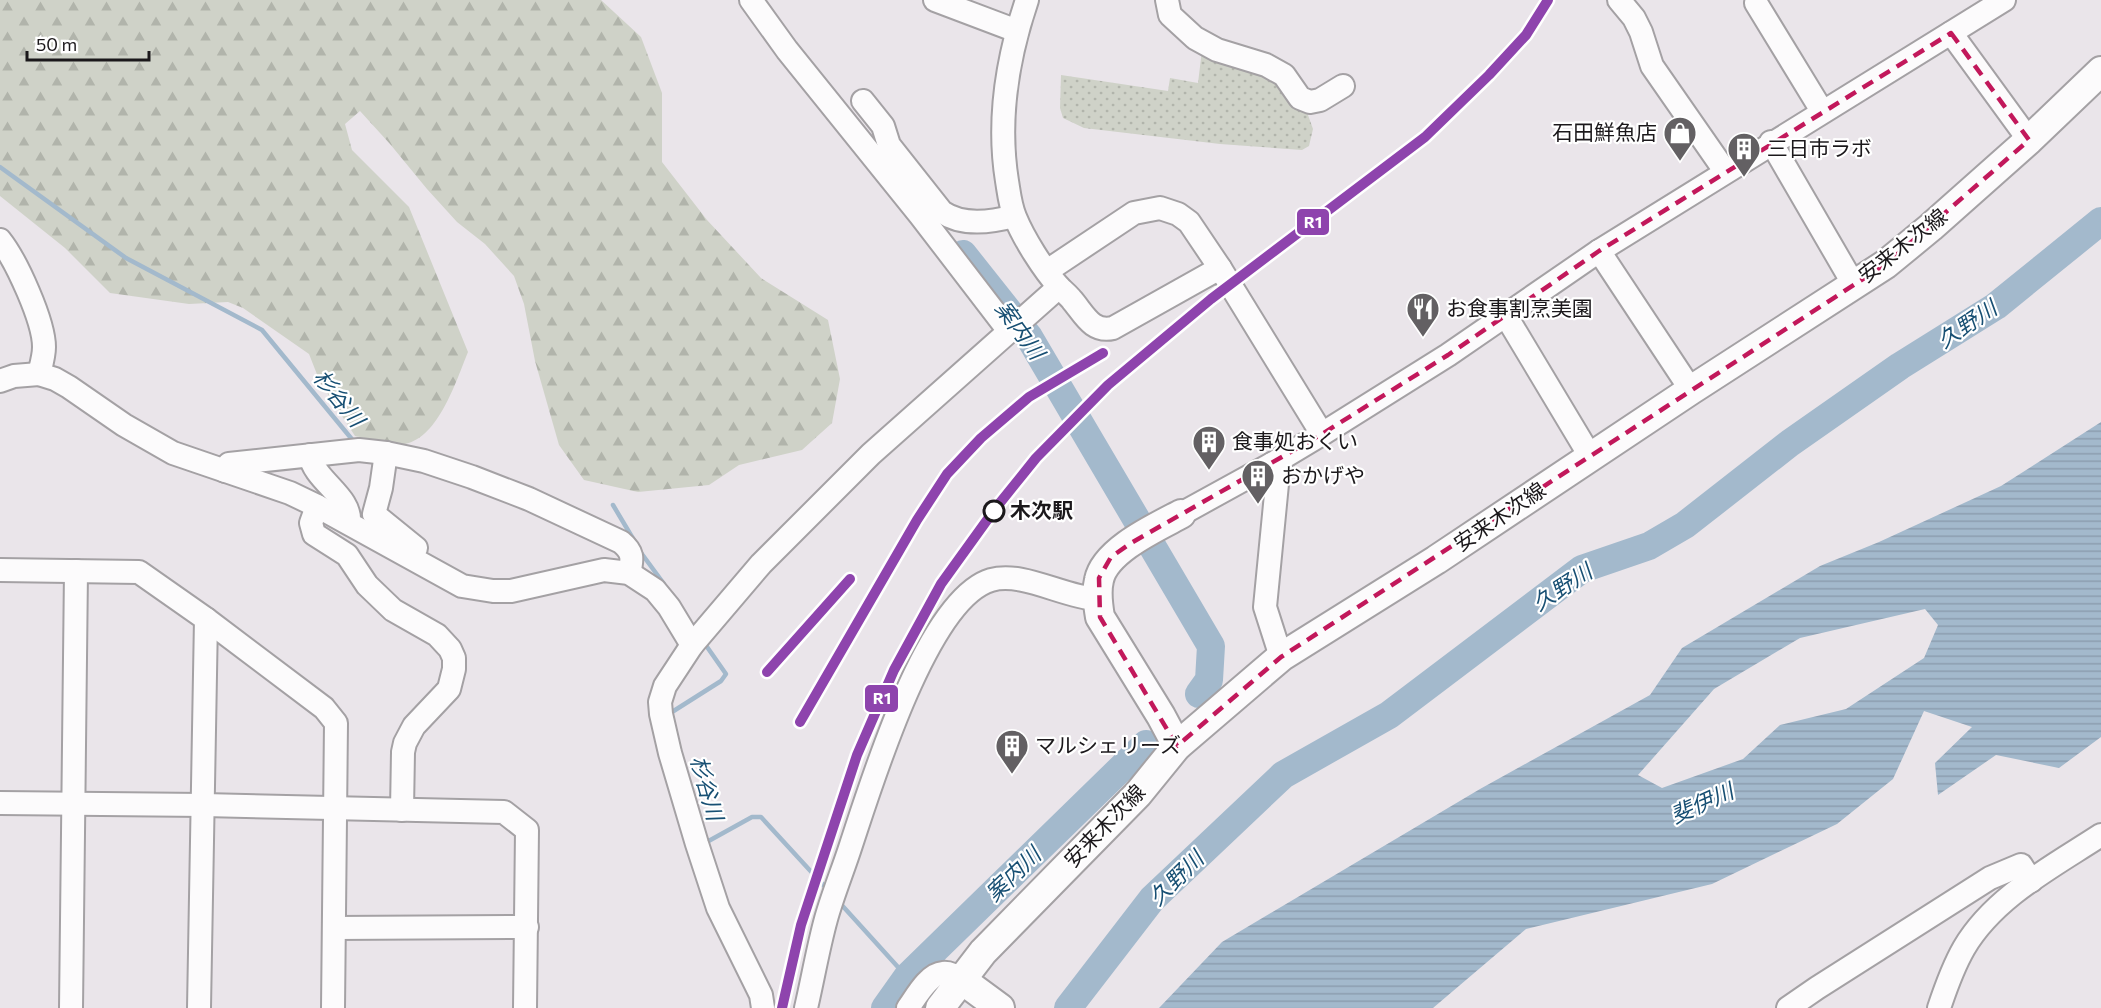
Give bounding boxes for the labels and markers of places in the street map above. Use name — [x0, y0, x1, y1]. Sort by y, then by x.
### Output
shop icon: 石田鮮魚店 — [1662, 115, 1698, 162]
place label: 石田鮮魚店 — [1552, 119, 1657, 144]
building icon: 三日市ラボ — [1726, 131, 1762, 178]
place label: 三日市ラボ — [1767, 135, 1872, 160]
restaurant icon: お食事割烹美園 — [1405, 291, 1441, 338]
place label: お食事割烹美園 — [1446, 295, 1593, 320]
building icon: 食事処おくい — [1191, 424, 1227, 471]
place label: 食事処おくい — [1232, 428, 1358, 453]
building icon: おかげや — [1240, 458, 1276, 505]
place label: おかげや — [1281, 462, 1365, 487]
place label: 木次駅 — [1010, 497, 1073, 522]
marker: 木次駅 — [983, 500, 1005, 522]
building icon: マルシェリーズ — [994, 728, 1030, 775]
place label: マルシェリーズ — [1035, 732, 1181, 757]

